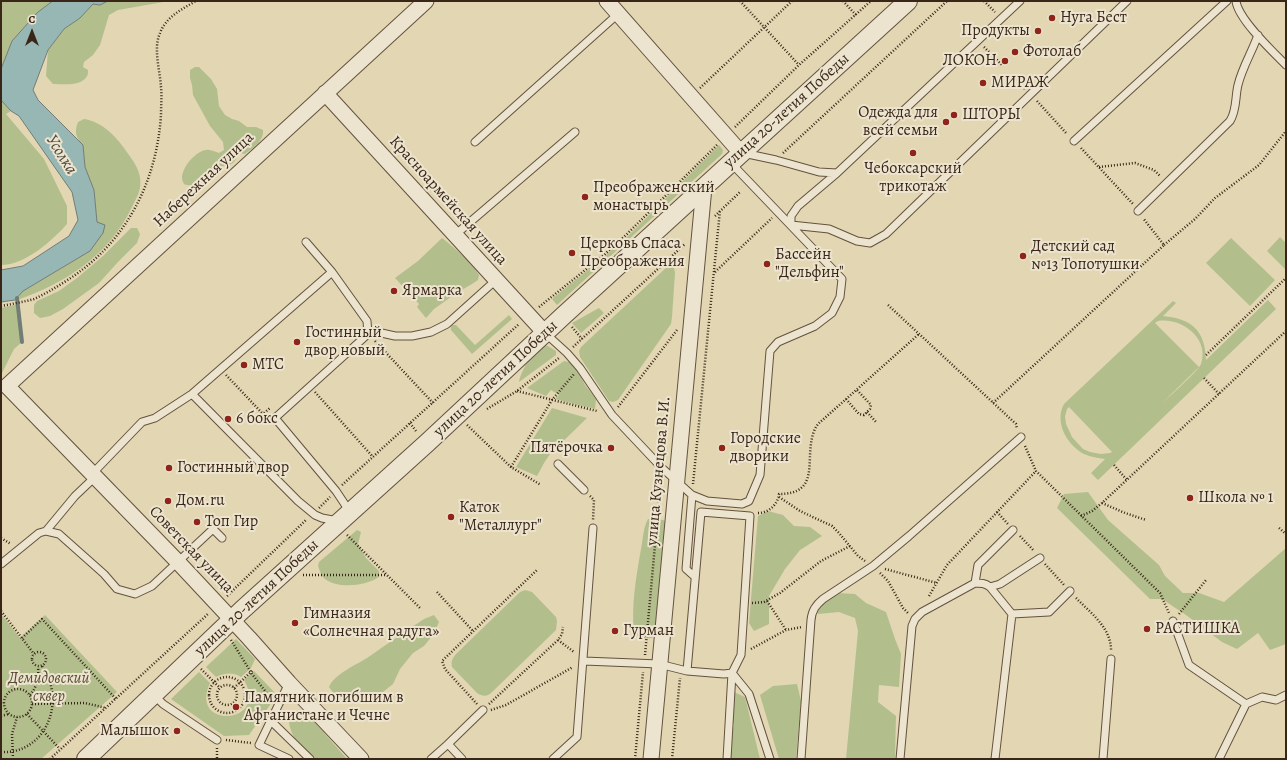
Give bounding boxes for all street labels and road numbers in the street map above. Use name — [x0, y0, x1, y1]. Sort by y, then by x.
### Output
street label: улица 20-летия Победы — [720, 50, 854, 172]
street label: Набережная улица — [150, 128, 258, 232]
street label: Красноармейская улица — [385, 132, 511, 270]
street label: улица 20-летия Победы — [430, 317, 562, 441]
street label: улица Кузнецова В.И. — [643, 396, 675, 546]
street label: Советская улица — [145, 502, 237, 598]
street label: улица 20-летия Победы — [191, 536, 323, 660]

